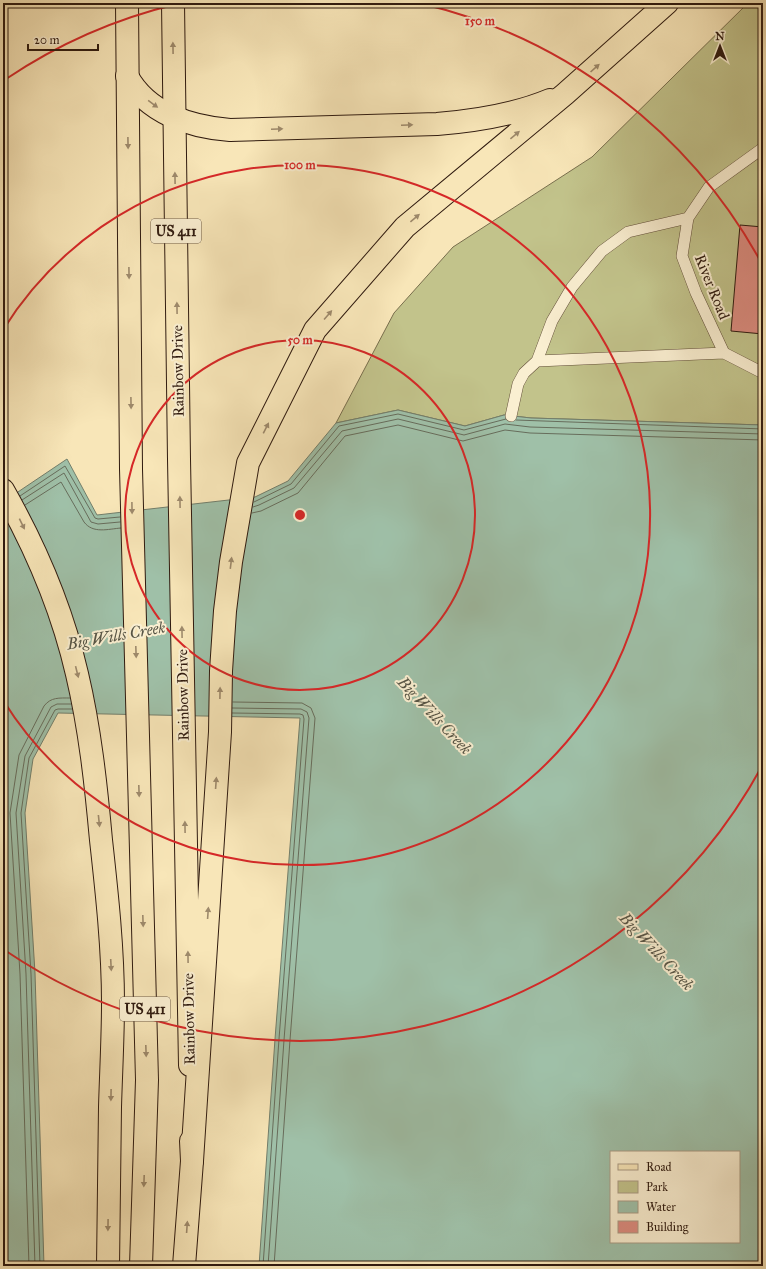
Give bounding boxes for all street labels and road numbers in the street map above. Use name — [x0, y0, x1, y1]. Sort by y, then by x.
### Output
road number: US 411 — [151, 219, 201, 243]
street label: River Road — [691, 252, 733, 323]
street label: Rainbow Drive — [168, 325, 188, 417]
street label: Rainbow Drive — [173, 649, 193, 741]
street label: Rainbow Drive — [179, 973, 199, 1065]
road number: US 411 — [120, 997, 170, 1021]

